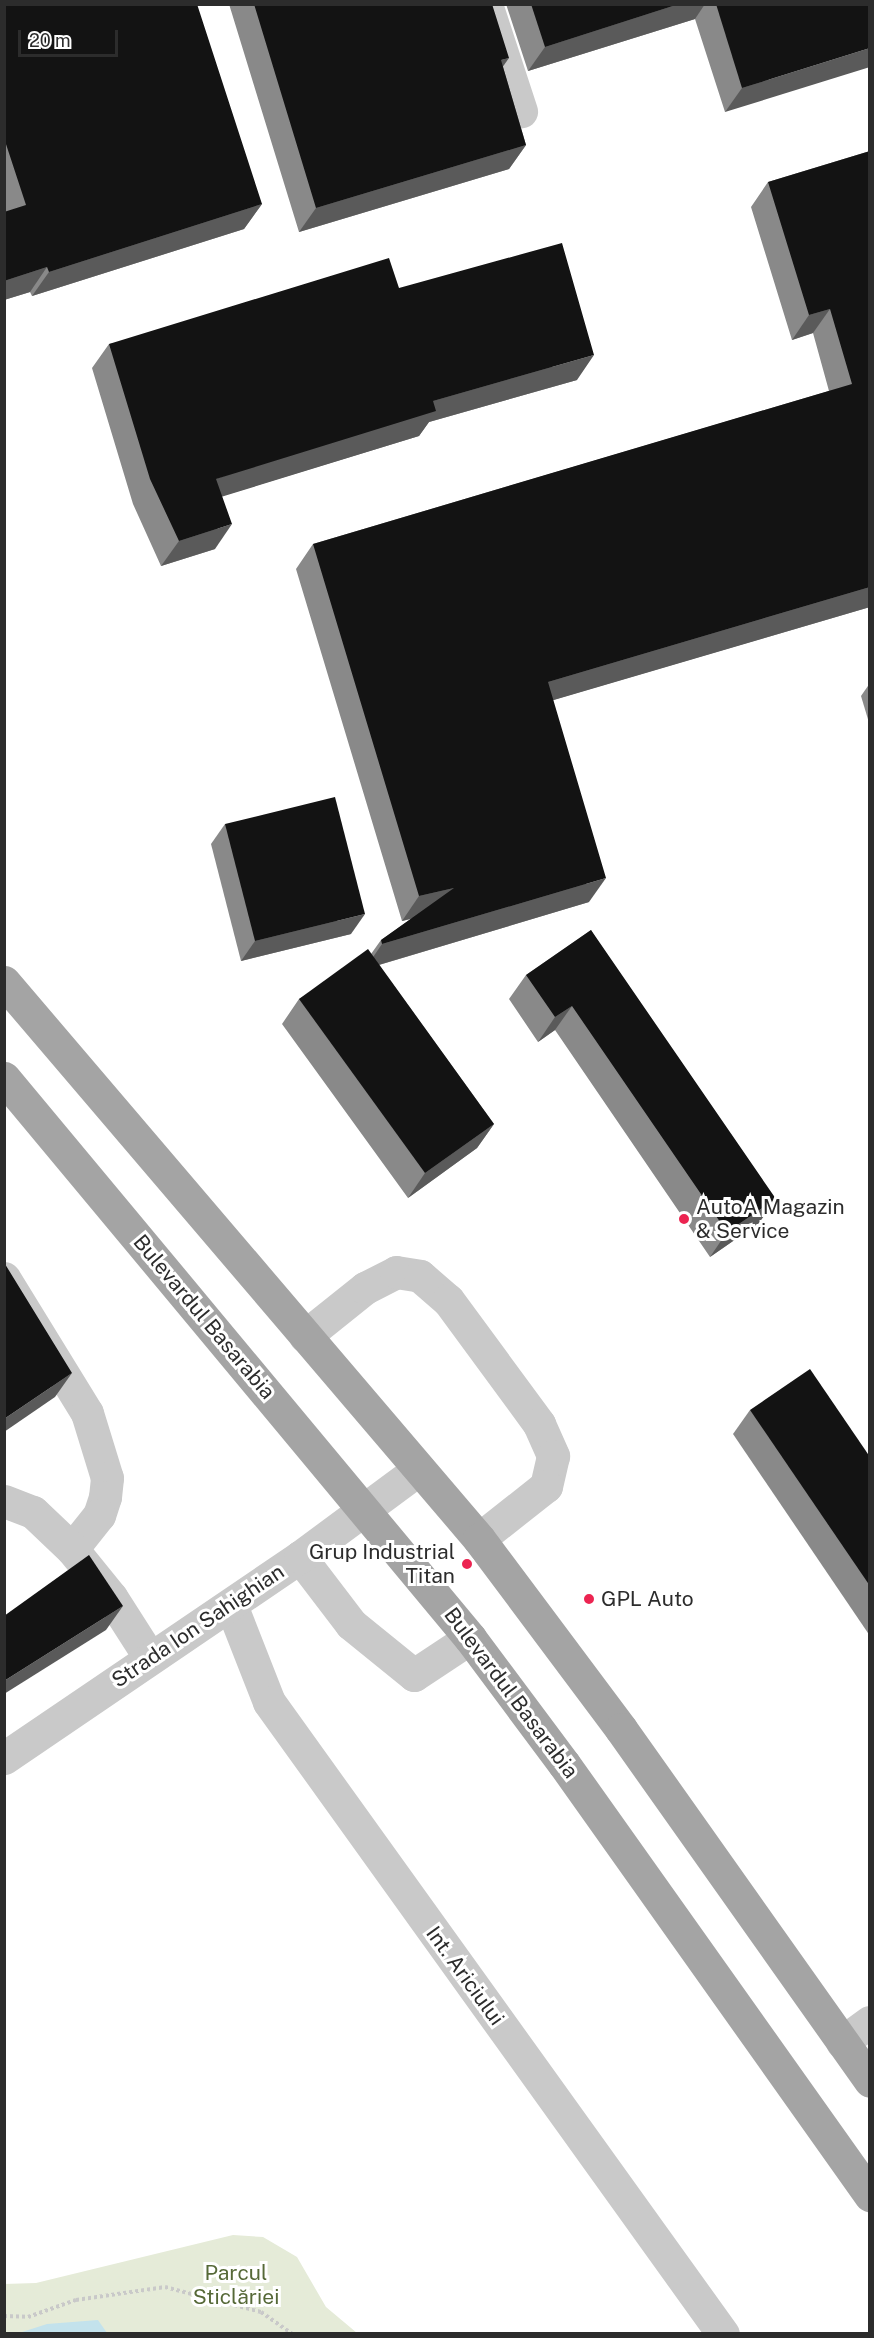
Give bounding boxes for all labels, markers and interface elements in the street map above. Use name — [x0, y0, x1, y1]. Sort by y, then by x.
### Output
scale bar — [21, 18, 122, 56]
text: 20 m — [29, 30, 71, 51]
place label: AutoA Magazin & Service — [696, 1194, 845, 1244]
marker: AutoA Magazin & Service — [677, 1212, 691, 1226]
street label: Bulevardul Basarabia — [128, 1230, 280, 1404]
place label: Grup Industrial Titan — [309, 1539, 455, 1589]
marker: Grup Industrial Titan — [460, 1557, 474, 1571]
street label: Strada Ion Sahighian — [107, 1559, 289, 1693]
place label: GPL Auto — [601, 1586, 694, 1612]
marker: GPL Auto — [582, 1592, 596, 1606]
street label: Bulevardul Basarabia — [439, 1603, 583, 1783]
street label: Int. Ariciului — [421, 1922, 509, 2030]
park label: Parcul Sticlăriei — [193, 2260, 279, 2310]

